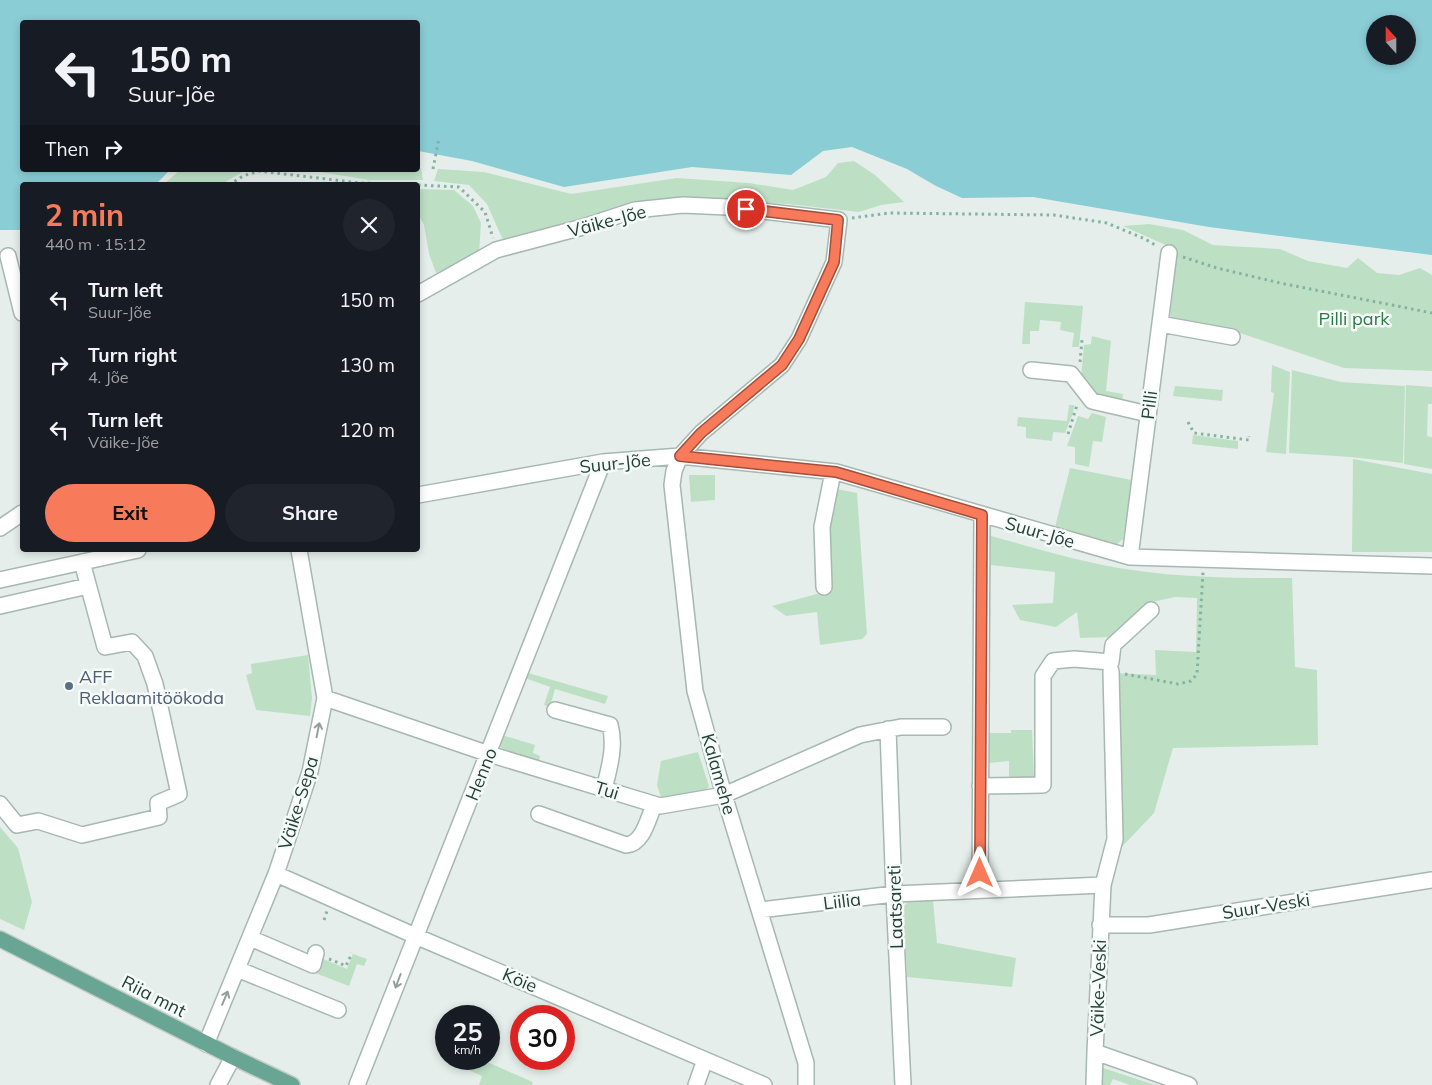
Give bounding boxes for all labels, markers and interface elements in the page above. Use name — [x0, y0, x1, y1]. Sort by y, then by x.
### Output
north arrow — [1366, 15, 1416, 65]
map controls — [1366, 15, 1416, 65]
text: 150 m — [128, 37, 232, 81]
icon: left — [45, 40, 110, 105]
text: Suur-Jõe — [128, 80, 215, 108]
icon: right — [99, 135, 127, 163]
text: Then — [45, 137, 89, 161]
pin — [725, 188, 767, 230]
icon: arrive — [732, 195, 760, 223]
text: 2 min — [45, 196, 124, 234]
button: close — [343, 199, 395, 251]
street label: Väike-Jõe — [565, 200, 649, 242]
text: 440 m · 15:12 — [45, 234, 146, 254]
text: Turn left — [88, 278, 163, 302]
icon: left — [45, 286, 73, 314]
text: 150 m — [339, 288, 395, 312]
text: Suur-Jõe — [88, 302, 151, 322]
park label: Pilli park — [1319, 307, 1390, 330]
text: Turn right — [88, 343, 177, 367]
icon: right — [45, 351, 73, 379]
text: 130 m — [339, 353, 395, 377]
text: 4. Jõe — [88, 367, 129, 387]
street label: Pilli — [1136, 389, 1162, 421]
text: Turn left — [88, 408, 163, 432]
icon: left — [45, 416, 73, 444]
text: 120 m — [339, 418, 395, 442]
text: Väike-Jõe — [88, 432, 159, 452]
street label: Suur-Jõe — [578, 448, 652, 478]
button: Exit — [45, 484, 215, 542]
button: Share — [225, 484, 395, 542]
street label: Suur-Jõe — [1003, 511, 1077, 553]
place label: AFF Reklaamitöökoda — [79, 665, 224, 709]
marker: AFF Reklaamitöökoda — [63, 680, 75, 692]
one-way arrow — [314, 722, 324, 738]
street label: Kalamehe — [696, 731, 742, 817]
street label: Henno — [460, 744, 502, 804]
street label: Väike-Sepa — [273, 753, 323, 853]
street label: Tui — [592, 775, 622, 805]
position arrow — [953, 846, 1005, 898]
street label: Laatsareti — [882, 865, 908, 949]
street label: Liilia — [822, 887, 862, 915]
street label: Suur-Veski — [1220, 888, 1312, 924]
street label: Väike-Veski — [1085, 939, 1111, 1037]
street label: Köie — [499, 962, 541, 998]
street label: Riia mnt — [118, 970, 190, 1022]
one-way arrow — [393, 973, 402, 988]
one-way arrow — [221, 991, 230, 1006]
speed limit sign: 30 — [510, 1005, 575, 1070]
text: 25 — [452, 1016, 483, 1047]
text: km/h — [454, 1042, 481, 1057]

